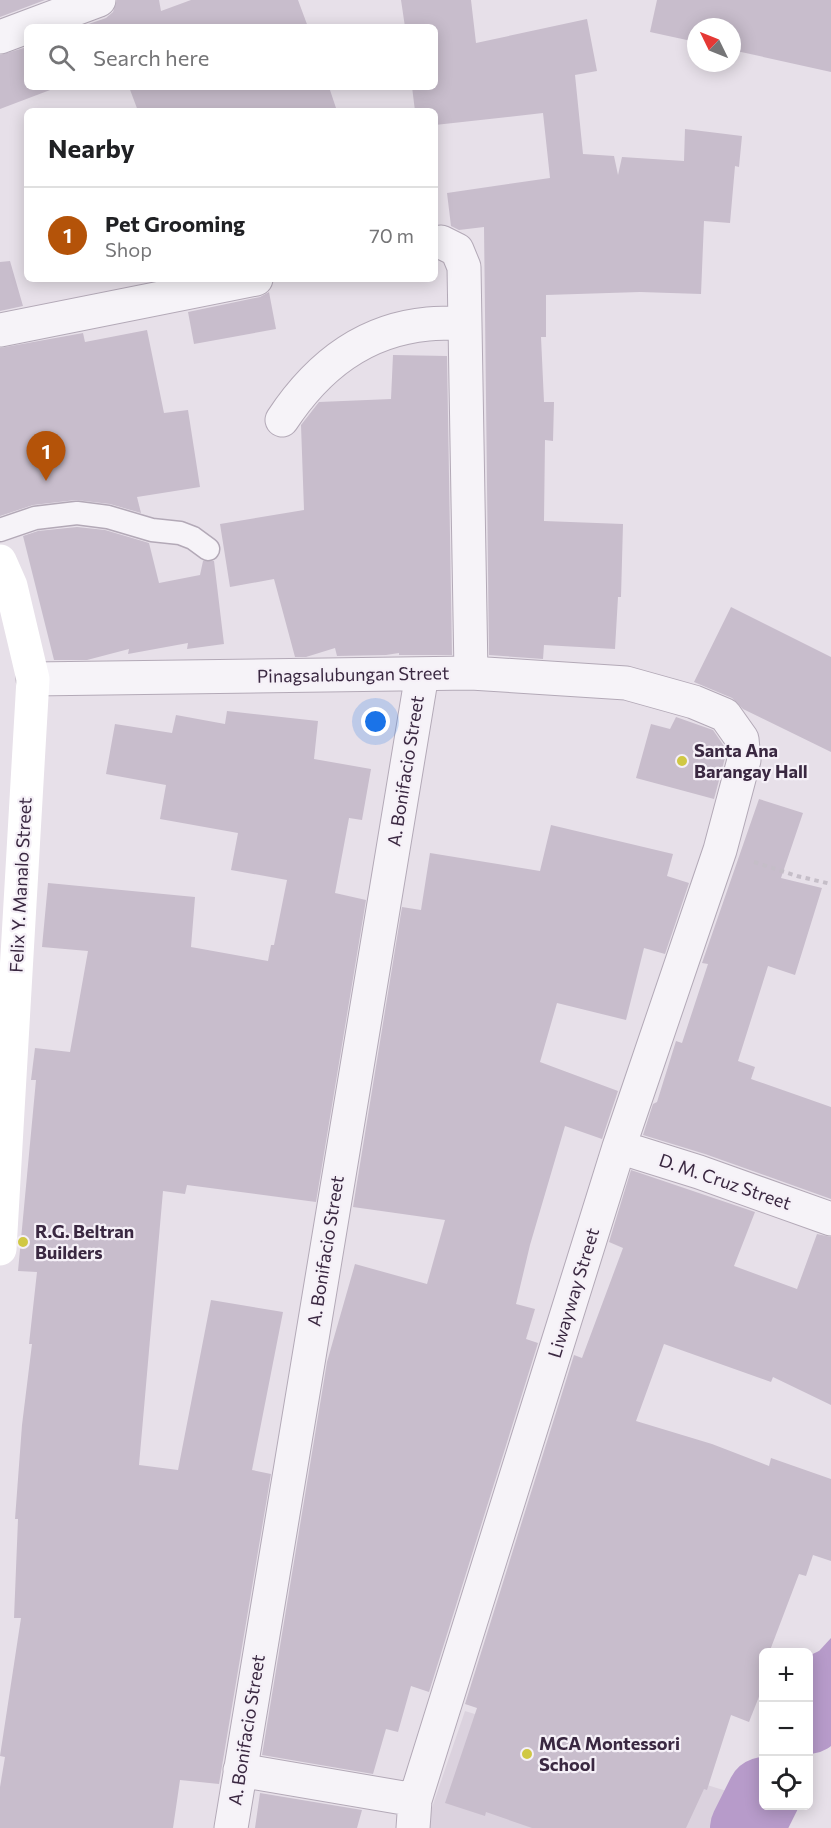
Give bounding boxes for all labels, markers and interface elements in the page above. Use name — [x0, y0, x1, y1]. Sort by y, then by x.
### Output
north arrow — [687, 18, 741, 72]
search box — [24, 24, 438, 90]
icon: search — [45, 41, 78, 74]
text: Search here — [93, 44, 209, 71]
text: Nearby — [48, 132, 135, 163]
text: Pet Grooming — [105, 210, 245, 237]
text: 1 — [63, 223, 72, 247]
text: 70 m — [369, 223, 414, 247]
text: Shop — [105, 237, 152, 261]
pin: 1 — [26, 432, 66, 481]
street label: Pinagsalubungan Street — [257, 661, 449, 687]
street label: A. Bonifacio Street — [382, 694, 428, 848]
your location — [361, 707, 390, 736]
place label: Santa Ana Barangay Hall — [694, 739, 808, 782]
marker: Santa Ana Barangay Hall — [675, 754, 689, 768]
street label: Felix Y. Manalo Street — [4, 797, 36, 973]
street label: D. M. Cruz Street — [656, 1148, 794, 1214]
street label: A. Bonifacio Street — [302, 1174, 348, 1328]
place label: R.G. Beltran Builders — [35, 1220, 134, 1263]
street label: Liwayway Street — [543, 1225, 603, 1360]
marker: R.G. Beltran Builders — [16, 1235, 30, 1249]
map controls — [759, 1648, 813, 1810]
button: + — [759, 1648, 813, 1702]
street label: A. Bonifacio Street — [223, 1653, 269, 1807]
button: − — [759, 1702, 813, 1756]
place label: MCA Montessori School — [539, 1732, 680, 1775]
marker: MCA Montessori School — [520, 1747, 534, 1761]
button: locate — [759, 1756, 813, 1810]

